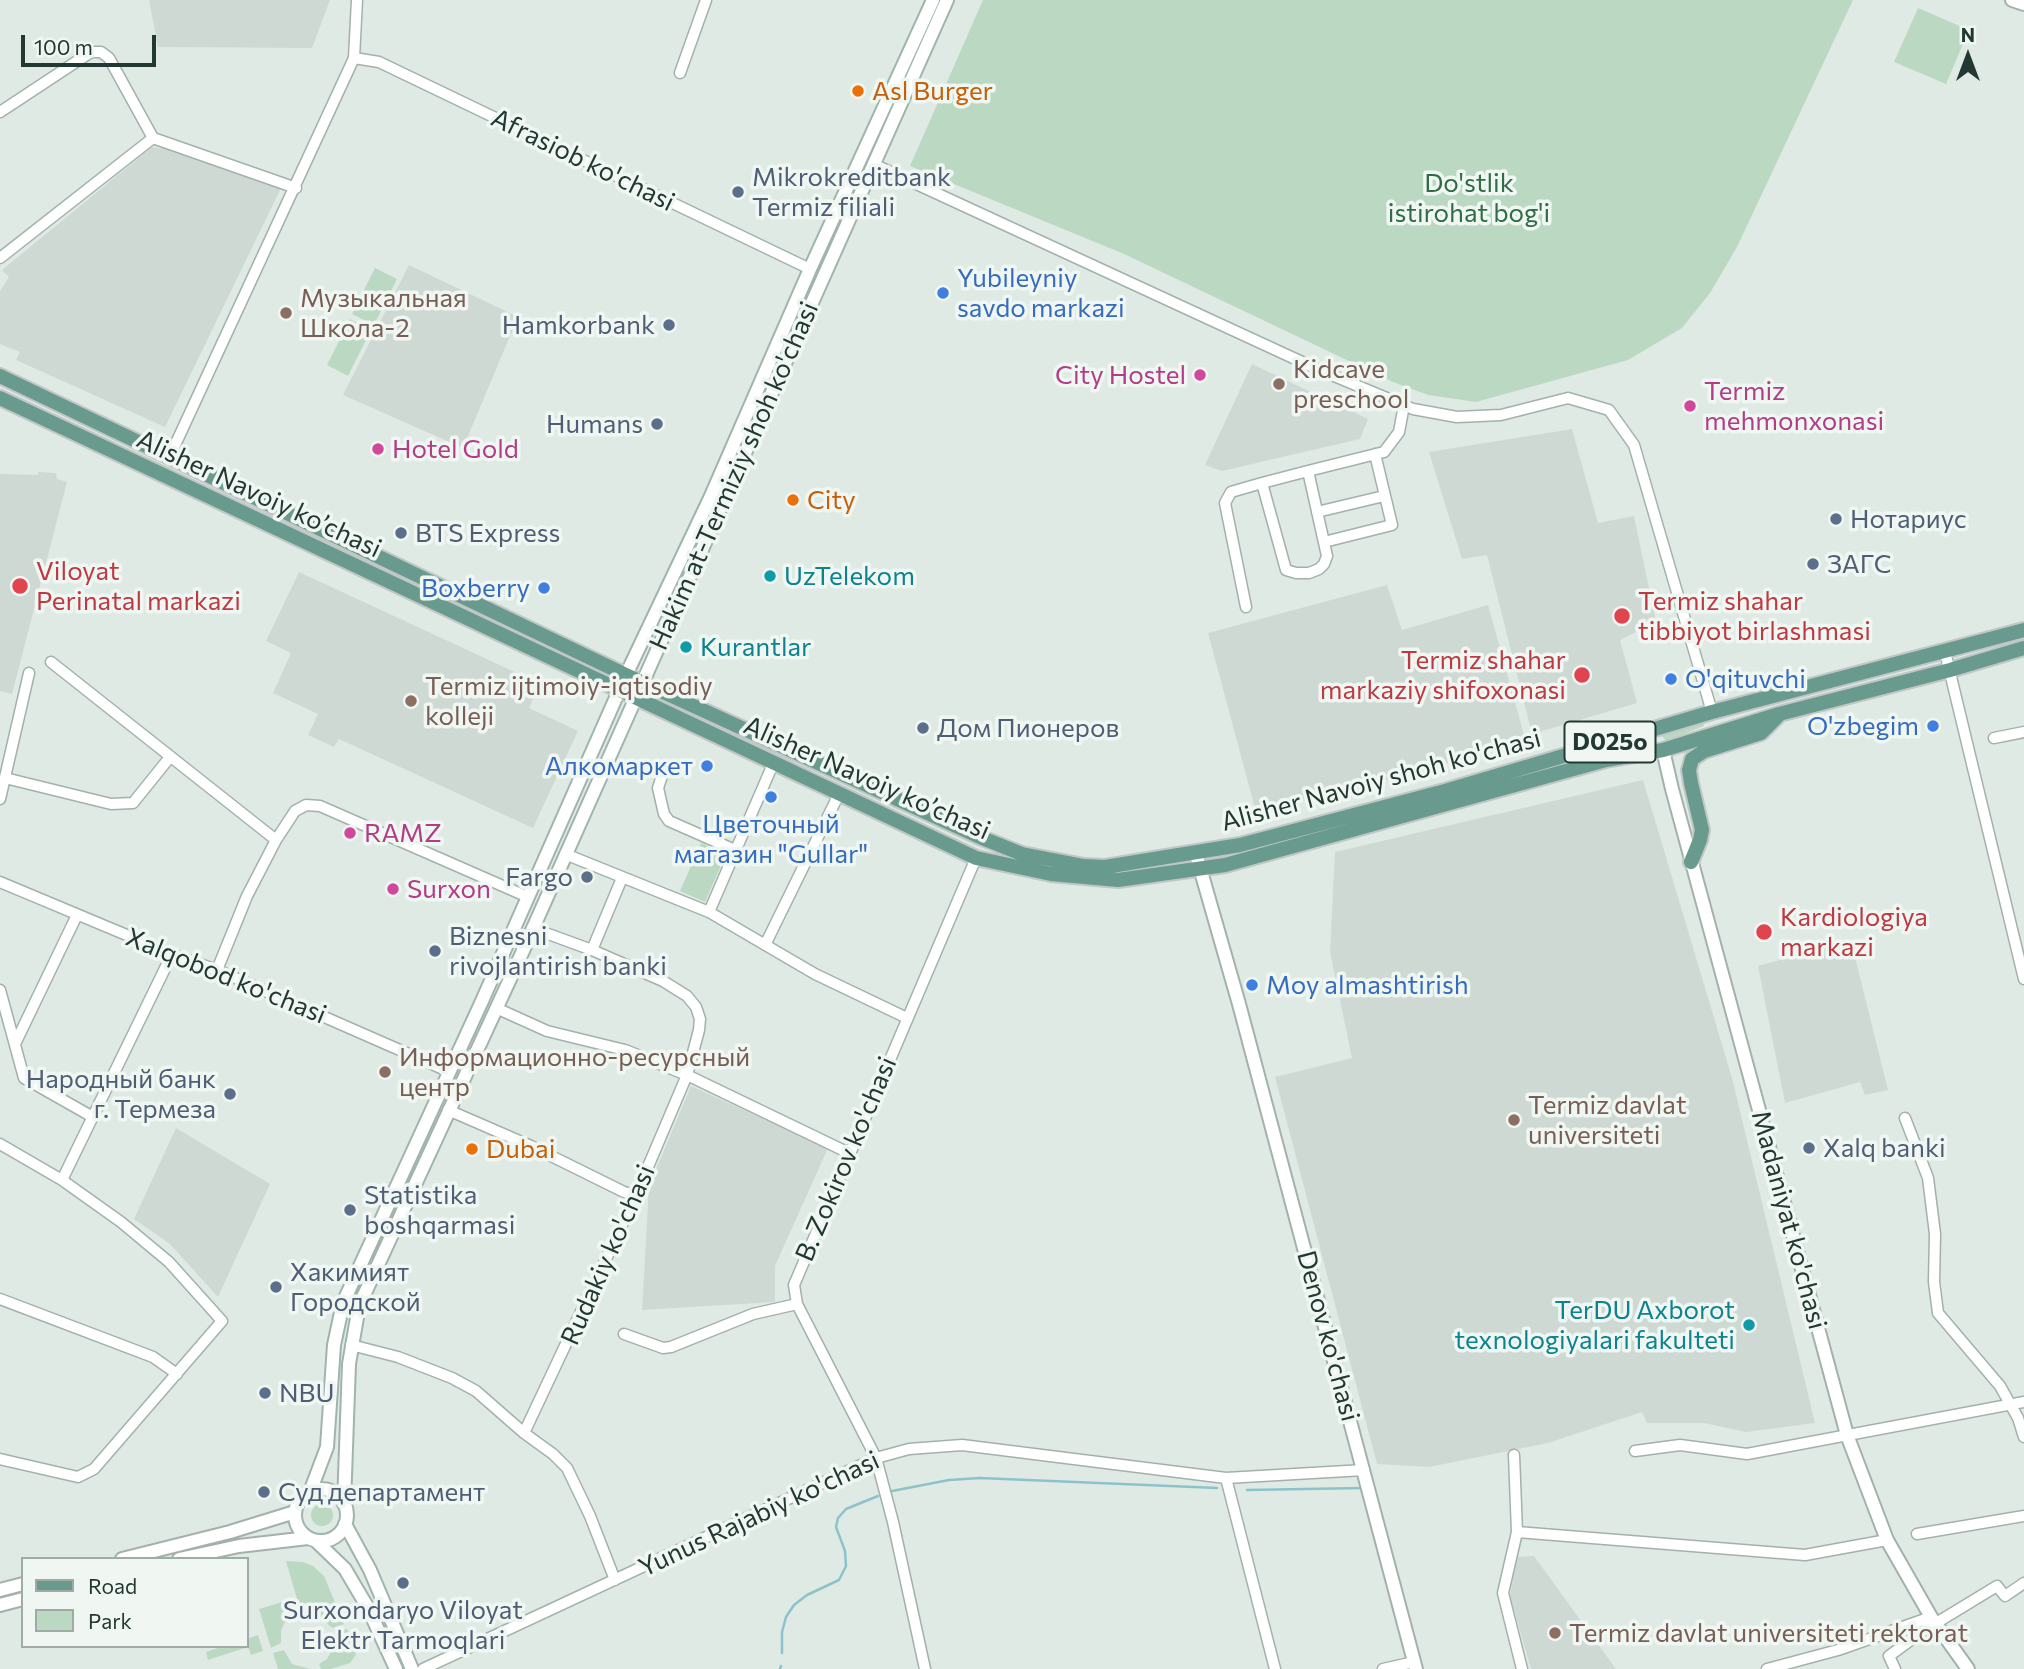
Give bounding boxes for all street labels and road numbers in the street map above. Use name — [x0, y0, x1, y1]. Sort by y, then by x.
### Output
street label: Afrasiob ko'chasi — [486, 102, 680, 218]
street label: Hakim at-Termiziy shoh ko'chasi — [643, 297, 825, 655]
street label: Alisher Navoiy ko’chasi — [132, 424, 386, 564]
street label: Alisher Navoiy ko’chasi — [739, 710, 995, 846]
street label: Alisher Navoiy shoh ko'chasi — [1218, 722, 1544, 838]
road number: D025o — [1564, 722, 1656, 762]
street label: Xalqobod ko'chasi — [121, 922, 331, 1030]
street label: B. Zokirov ko'chasi — [789, 1052, 903, 1266]
street label: Madaniyat ko'chasi — [1745, 1107, 1833, 1333]
street label: Rudakiy ko'chasi — [554, 1160, 662, 1350]
street label: Denov ko'chasi — [1290, 1247, 1366, 1425]
street label: Yunus Rajabiy ko'chasi — [634, 1445, 884, 1583]

